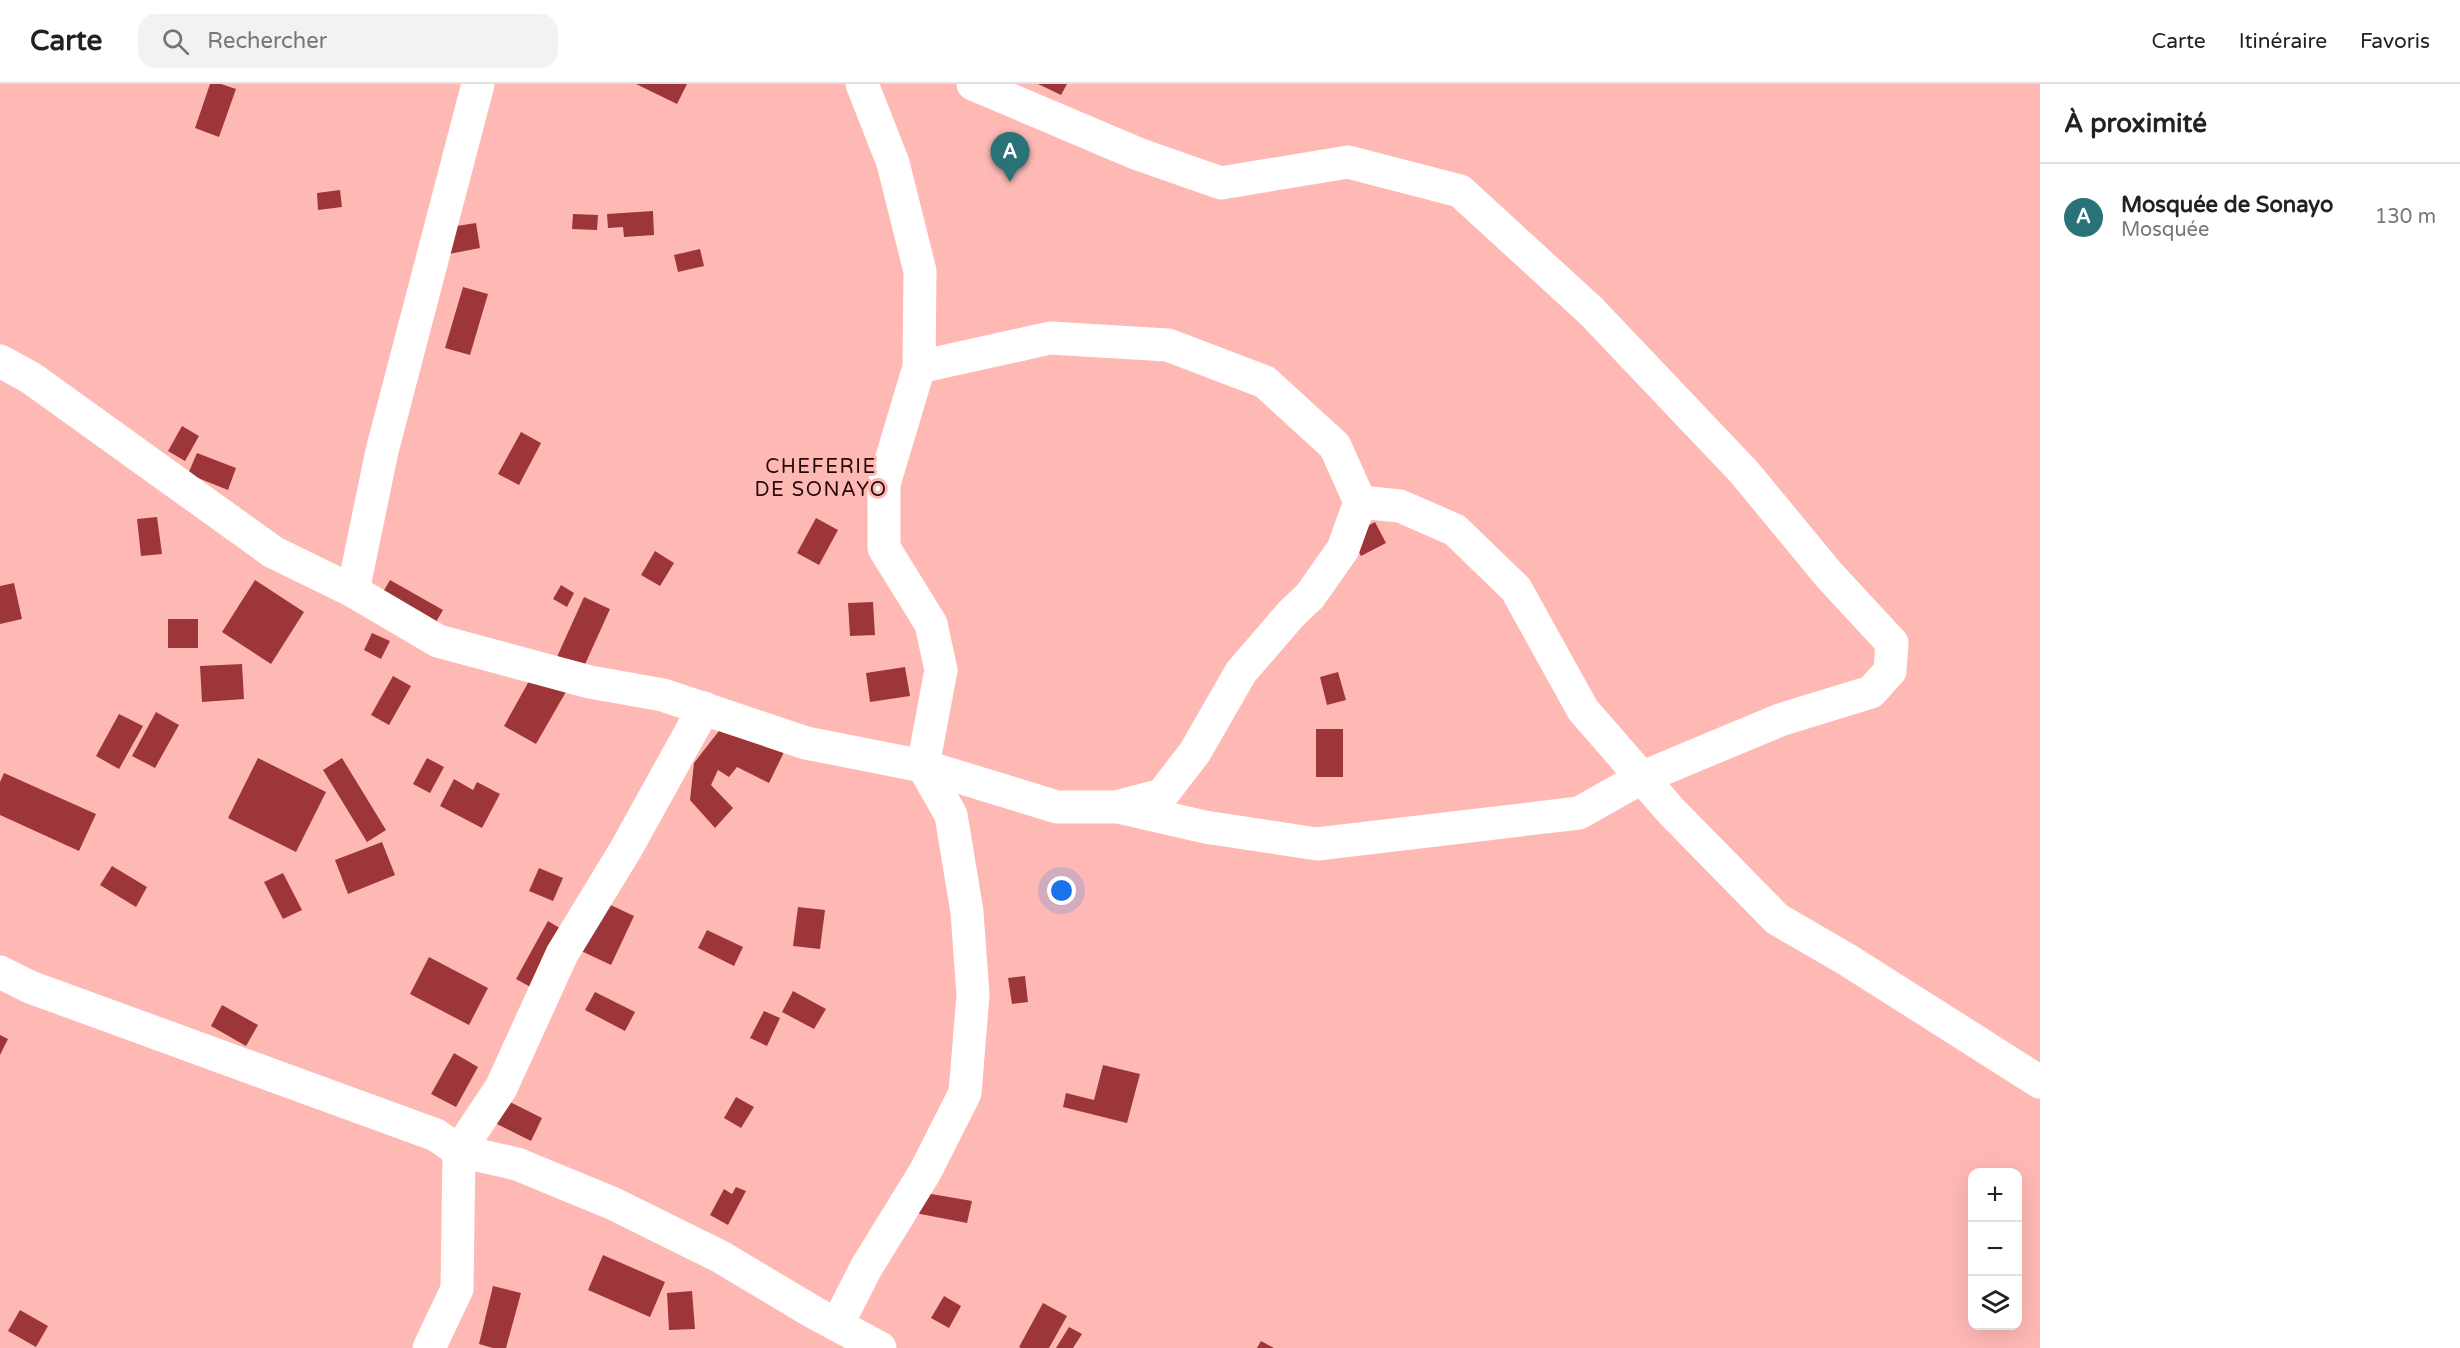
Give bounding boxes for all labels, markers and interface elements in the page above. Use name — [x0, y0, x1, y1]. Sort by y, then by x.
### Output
search box — [138, 14, 558, 68]
text: Carte — [30, 24, 102, 58]
icon: search — [159, 25, 192, 58]
text: Rechercher — [207, 28, 327, 54]
text: Carte — [2152, 29, 2206, 54]
text: Itinéraire — [2239, 29, 2327, 54]
text: Favoris — [2360, 29, 2430, 54]
text: À proximité — [2064, 108, 2207, 139]
pin: A — [990, 132, 1030, 182]
text: Mosquée de Sonayo — [2121, 192, 2333, 218]
text: A — [2076, 205, 2091, 229]
text: 130 m — [2375, 205, 2436, 229]
text: Mosquée — [2121, 218, 2209, 242]
district label: CHEFERIE DE SONAYO — [754, 455, 888, 502]
your location — [1047, 876, 1076, 905]
map controls — [1968, 1168, 2022, 1330]
button: + — [1968, 1168, 2022, 1222]
button: − — [1968, 1222, 2022, 1276]
button: layers — [1968, 1276, 2022, 1330]

